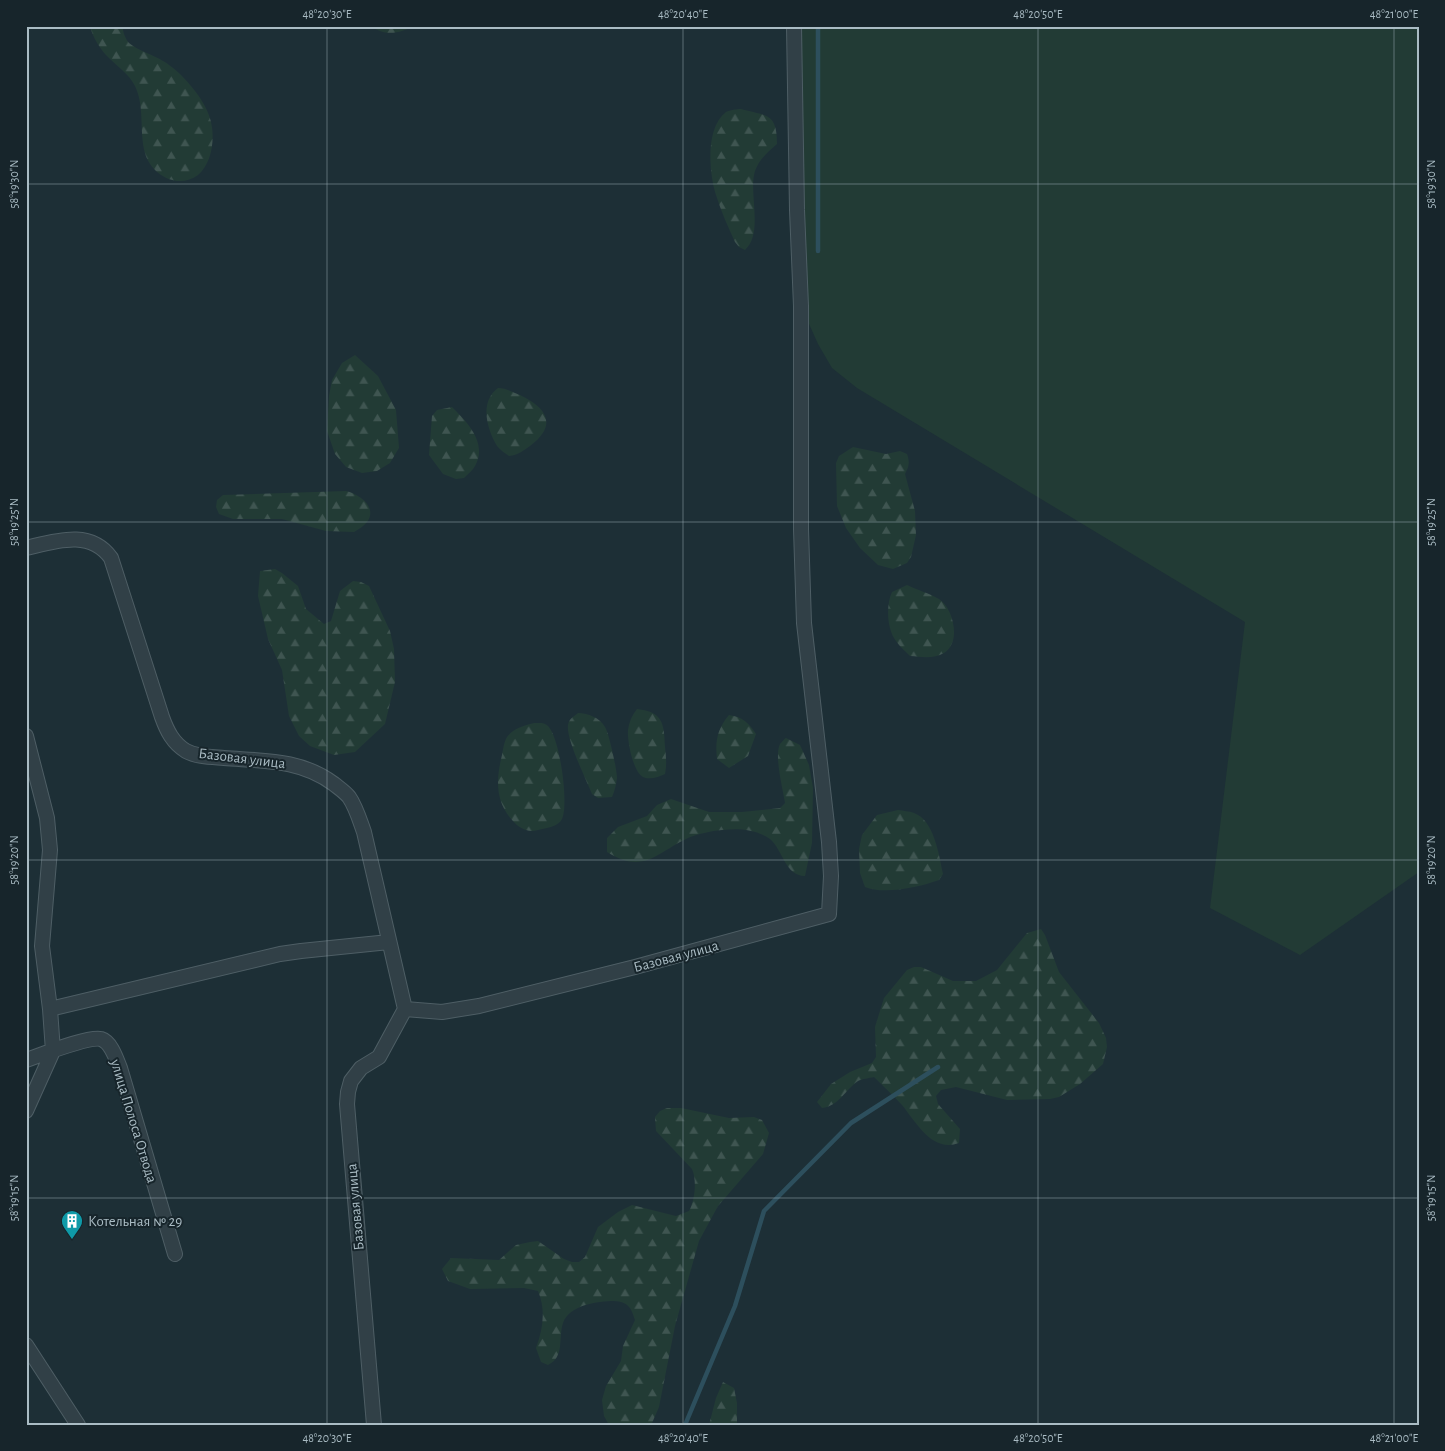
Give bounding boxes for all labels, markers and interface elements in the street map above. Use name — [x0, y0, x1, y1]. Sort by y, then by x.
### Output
text: 48°20'30"E — [302, 8, 352, 20]
text: 48°20'40"E — [658, 8, 708, 20]
text: 48°20'50"E — [1013, 8, 1063, 20]
text: 48°21'00"E — [1370, 8, 1418, 20]
text: 58°19'30"N — [8, 160, 20, 208]
text: 58°19'30"N — [1425, 160, 1437, 208]
text: 58°19'25"N — [8, 498, 20, 546]
text: 58°19'25"N — [1425, 498, 1437, 546]
street label: Базовая улица — [198, 746, 286, 771]
text: 58°19'20"N — [8, 835, 20, 885]
text: 58°19'20"N — [1425, 835, 1437, 885]
street label: Базовая улица — [632, 938, 720, 975]
street label: улица Полоса Отвода — [107, 1057, 160, 1185]
street label: Базовая улица — [344, 1163, 367, 1251]
text: 58°19'15"N — [8, 1175, 20, 1221]
text: 58°19'15"N — [1425, 1175, 1437, 1221]
building icon: Котельная № 29 — [60, 1209, 84, 1240]
place label: Котельная № 29 — [88, 1214, 182, 1229]
text: 48°20'30"E — [302, 1432, 352, 1444]
text: 48°20'40"E — [658, 1432, 708, 1444]
text: 48°20'50"E — [1013, 1432, 1063, 1444]
text: 48°21'00"E — [1370, 1432, 1418, 1444]

